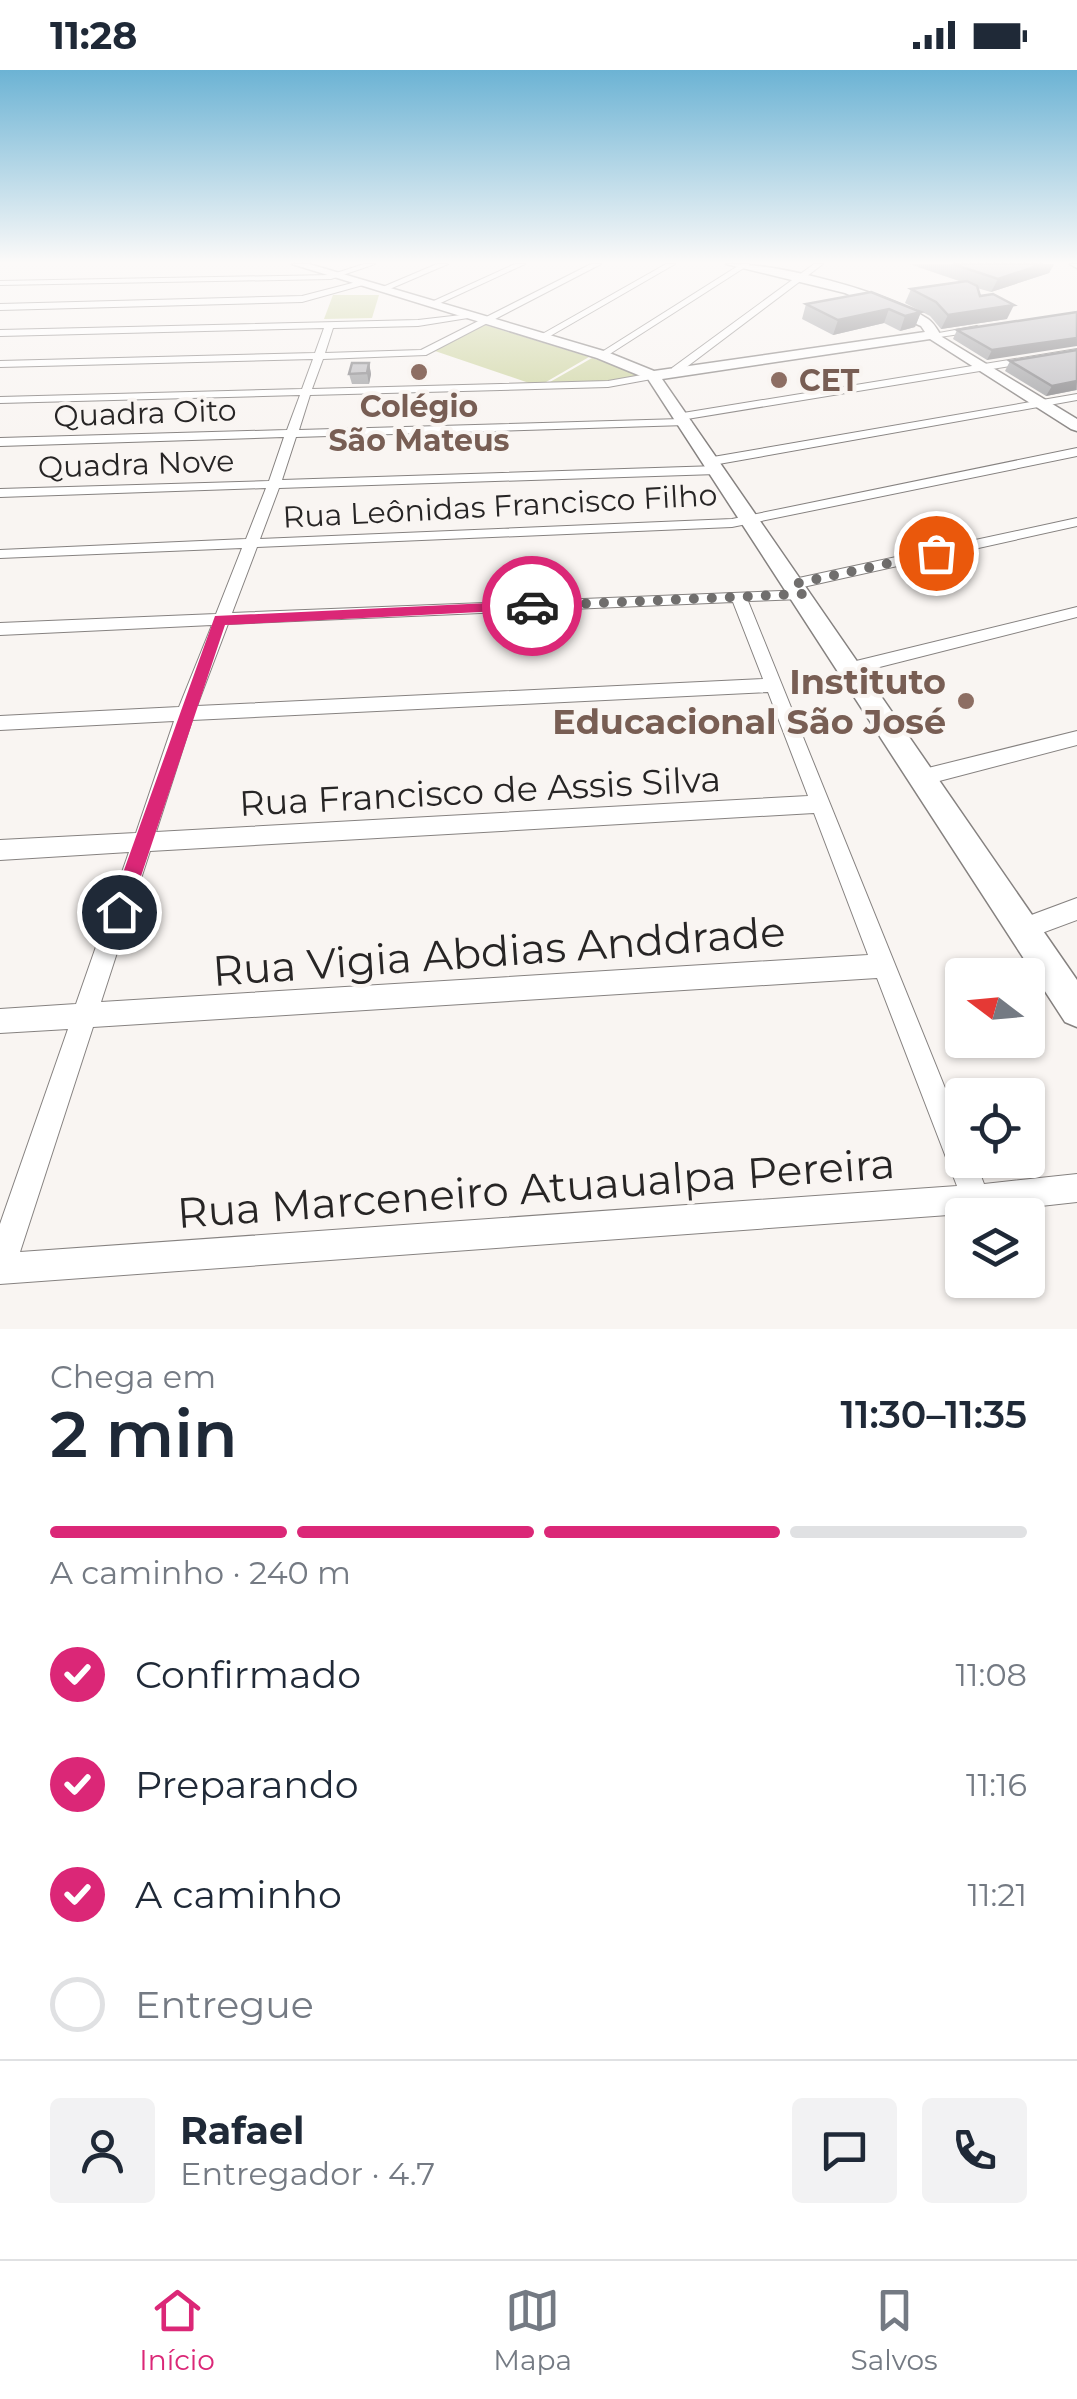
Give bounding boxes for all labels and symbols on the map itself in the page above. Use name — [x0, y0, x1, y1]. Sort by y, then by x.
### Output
marker: Colégio São Mateus — [408, 361, 430, 383]
place label: CET — [799, 362, 860, 399]
marker: CET — [768, 369, 790, 391]
place label: Colégio São Mateus — [328, 388, 510, 459]
street label: Quadra Oito — [53, 391, 237, 435]
street label: Quadra Nove — [37, 442, 235, 486]
street label: Rua Leônidas Francisco Filho — [282, 476, 718, 536]
pin — [894, 511, 979, 596]
courier — [482, 556, 582, 656]
place label: Instituto Educacional São José — [552, 660, 946, 743]
marker: Instituto Educacional São José — [955, 690, 977, 712]
street label: Rua Francisco de Assis Silva — [238, 757, 722, 825]
pin — [77, 870, 162, 955]
street label: Rua Vigia Abdias Anddrade — [211, 905, 787, 997]
north arrow — [945, 958, 1045, 1058]
street label: Rua Marceneiro Atuaualpa Pereira — [175, 1137, 897, 1239]

